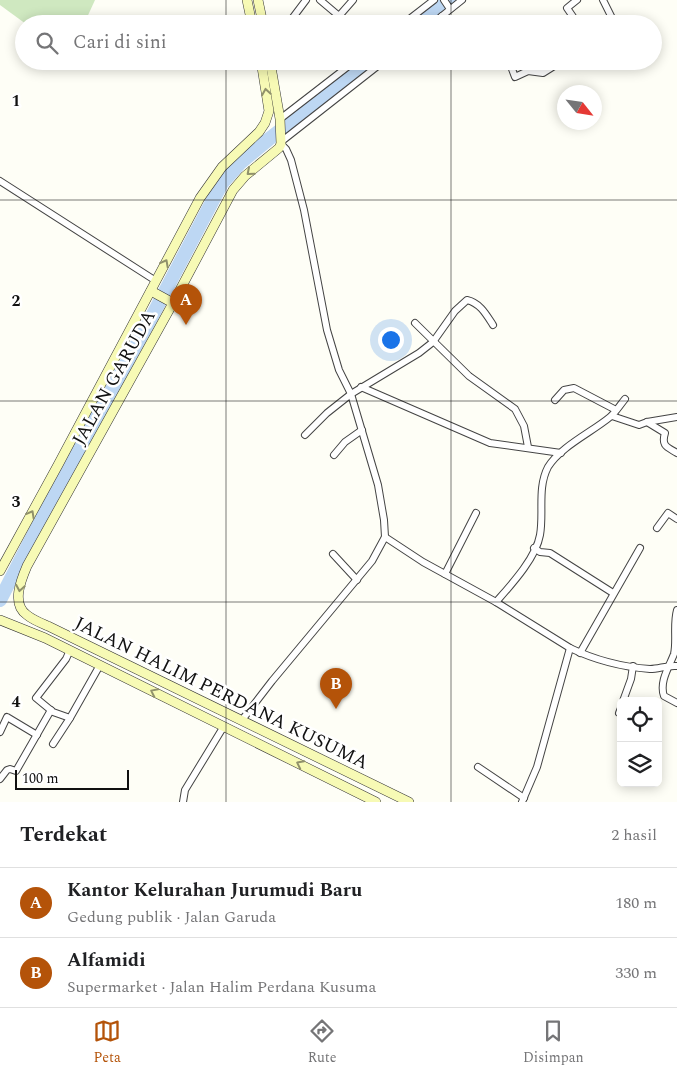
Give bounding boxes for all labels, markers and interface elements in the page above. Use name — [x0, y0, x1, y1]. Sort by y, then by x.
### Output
search box — [15, 15, 662, 70]
text: Cari di sini — [73, 28, 167, 57]
icon: search — [33, 29, 61, 57]
north arrow — [557, 85, 602, 130]
one-way arrow — [262, 88, 272, 97]
text: 1 — [12, 89, 20, 113]
one-way arrow — [246, 166, 255, 175]
one-way arrow — [159, 259, 169, 268]
pin: A — [170, 284, 202, 325]
text: 2 — [12, 289, 21, 313]
street label: JALAN GARUDA — [65, 305, 164, 451]
your location — [378, 327, 404, 353]
text: 3 — [12, 490, 21, 514]
one-way arrow — [25, 510, 35, 519]
one-way arrow — [16, 583, 26, 592]
street label: JALAN HALIM PERDANA KUSUMA — [69, 609, 373, 777]
pin: B — [320, 668, 352, 709]
one-way arrow — [151, 688, 160, 698]
text: 4 — [12, 690, 21, 714]
map controls — [617, 697, 662, 787]
button: locate — [617, 697, 662, 742]
button: layers — [617, 742, 662, 787]
one-way arrow — [296, 760, 305, 770]
scale bar — [15, 767, 129, 790]
text: 100 m — [22, 768, 59, 789]
text: Terdekat — [20, 819, 107, 851]
text: 2 hasil — [611, 823, 657, 847]
text: Kantor Kelurahan Jurumudi Baru — [67, 876, 362, 905]
text: A — [30, 891, 42, 915]
text: 180 m — [615, 891, 657, 915]
text: Gedung publik · Jalan Garuda — [67, 905, 276, 929]
text: Alfamidi — [67, 946, 145, 975]
text: B — [30, 961, 42, 985]
text: 330 m — [615, 961, 657, 985]
text: Supermarket · Jalan Halim Perdana Kusuma — [67, 975, 376, 999]
tab: Peta — [93, 1017, 121, 1068]
tab: Rute — [308, 1017, 337, 1068]
tab: Disimpan — [523, 1017, 584, 1068]

